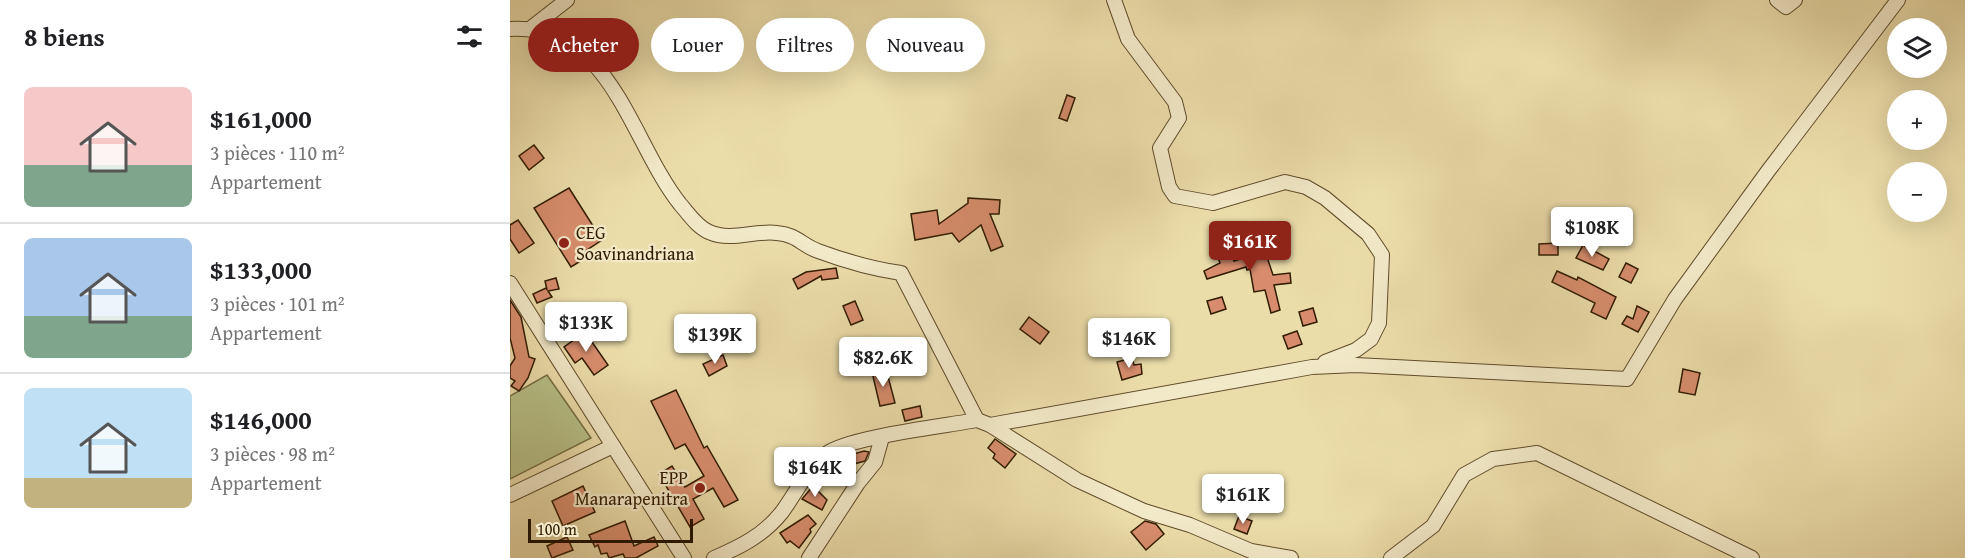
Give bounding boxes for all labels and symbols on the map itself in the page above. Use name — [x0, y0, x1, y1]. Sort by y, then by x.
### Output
pin: $108K — [1550, 207, 1634, 258]
place label: CEG Soavinandriana — [576, 219, 695, 267]
pin: $161K — [1208, 221, 1292, 272]
marker: CEG Soavinandriana — [557, 236, 571, 250]
pin: $133K — [544, 302, 628, 353]
pin: $139K — [673, 314, 757, 365]
pin: $146K — [1087, 318, 1171, 369]
pin: $82.6K — [834, 337, 932, 388]
pin: $164K — [773, 447, 857, 498]
place label: EPP Manarapenitra — [575, 464, 688, 512]
pin: $161K — [1201, 474, 1285, 525]
marker: EPP Manarapenitra — [693, 481, 707, 495]
scale bar — [528, 516, 693, 544]

